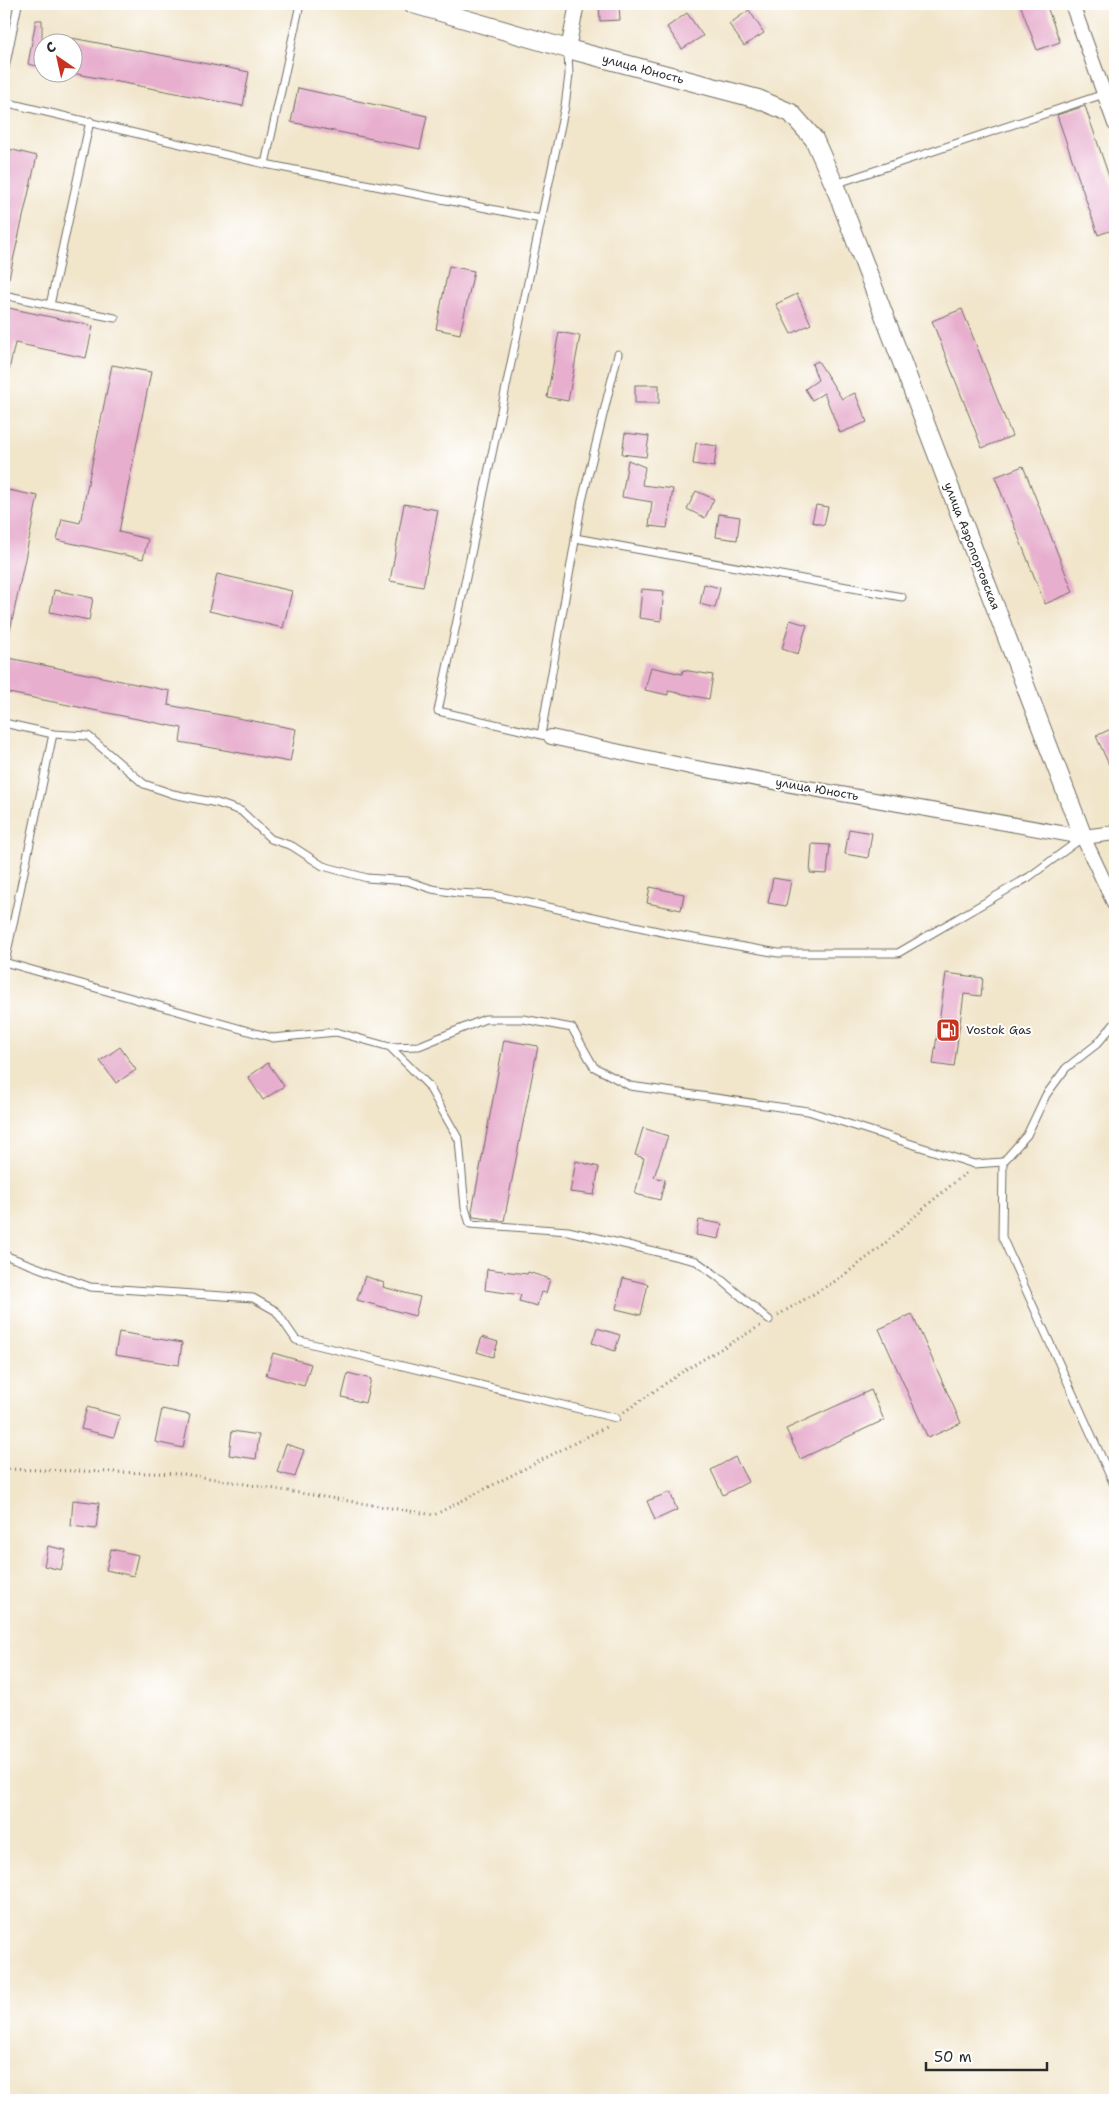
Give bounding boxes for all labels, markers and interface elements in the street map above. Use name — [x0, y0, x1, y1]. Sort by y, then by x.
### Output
north arrow — [32, 32, 82, 82]
text: С — [42, 37, 59, 57]
street label: улица Юность — [600, 50, 686, 88]
street label: улица Аэропортовская — [940, 480, 1004, 612]
street label: улица Юность — [774, 774, 860, 804]
fuel station icon: Vostok Gas — [935, 1017, 961, 1043]
place label: Vostok Gas — [966, 1022, 1032, 1038]
scale bar — [926, 2039, 1048, 2071]
text: 50 m — [934, 2047, 972, 2067]

